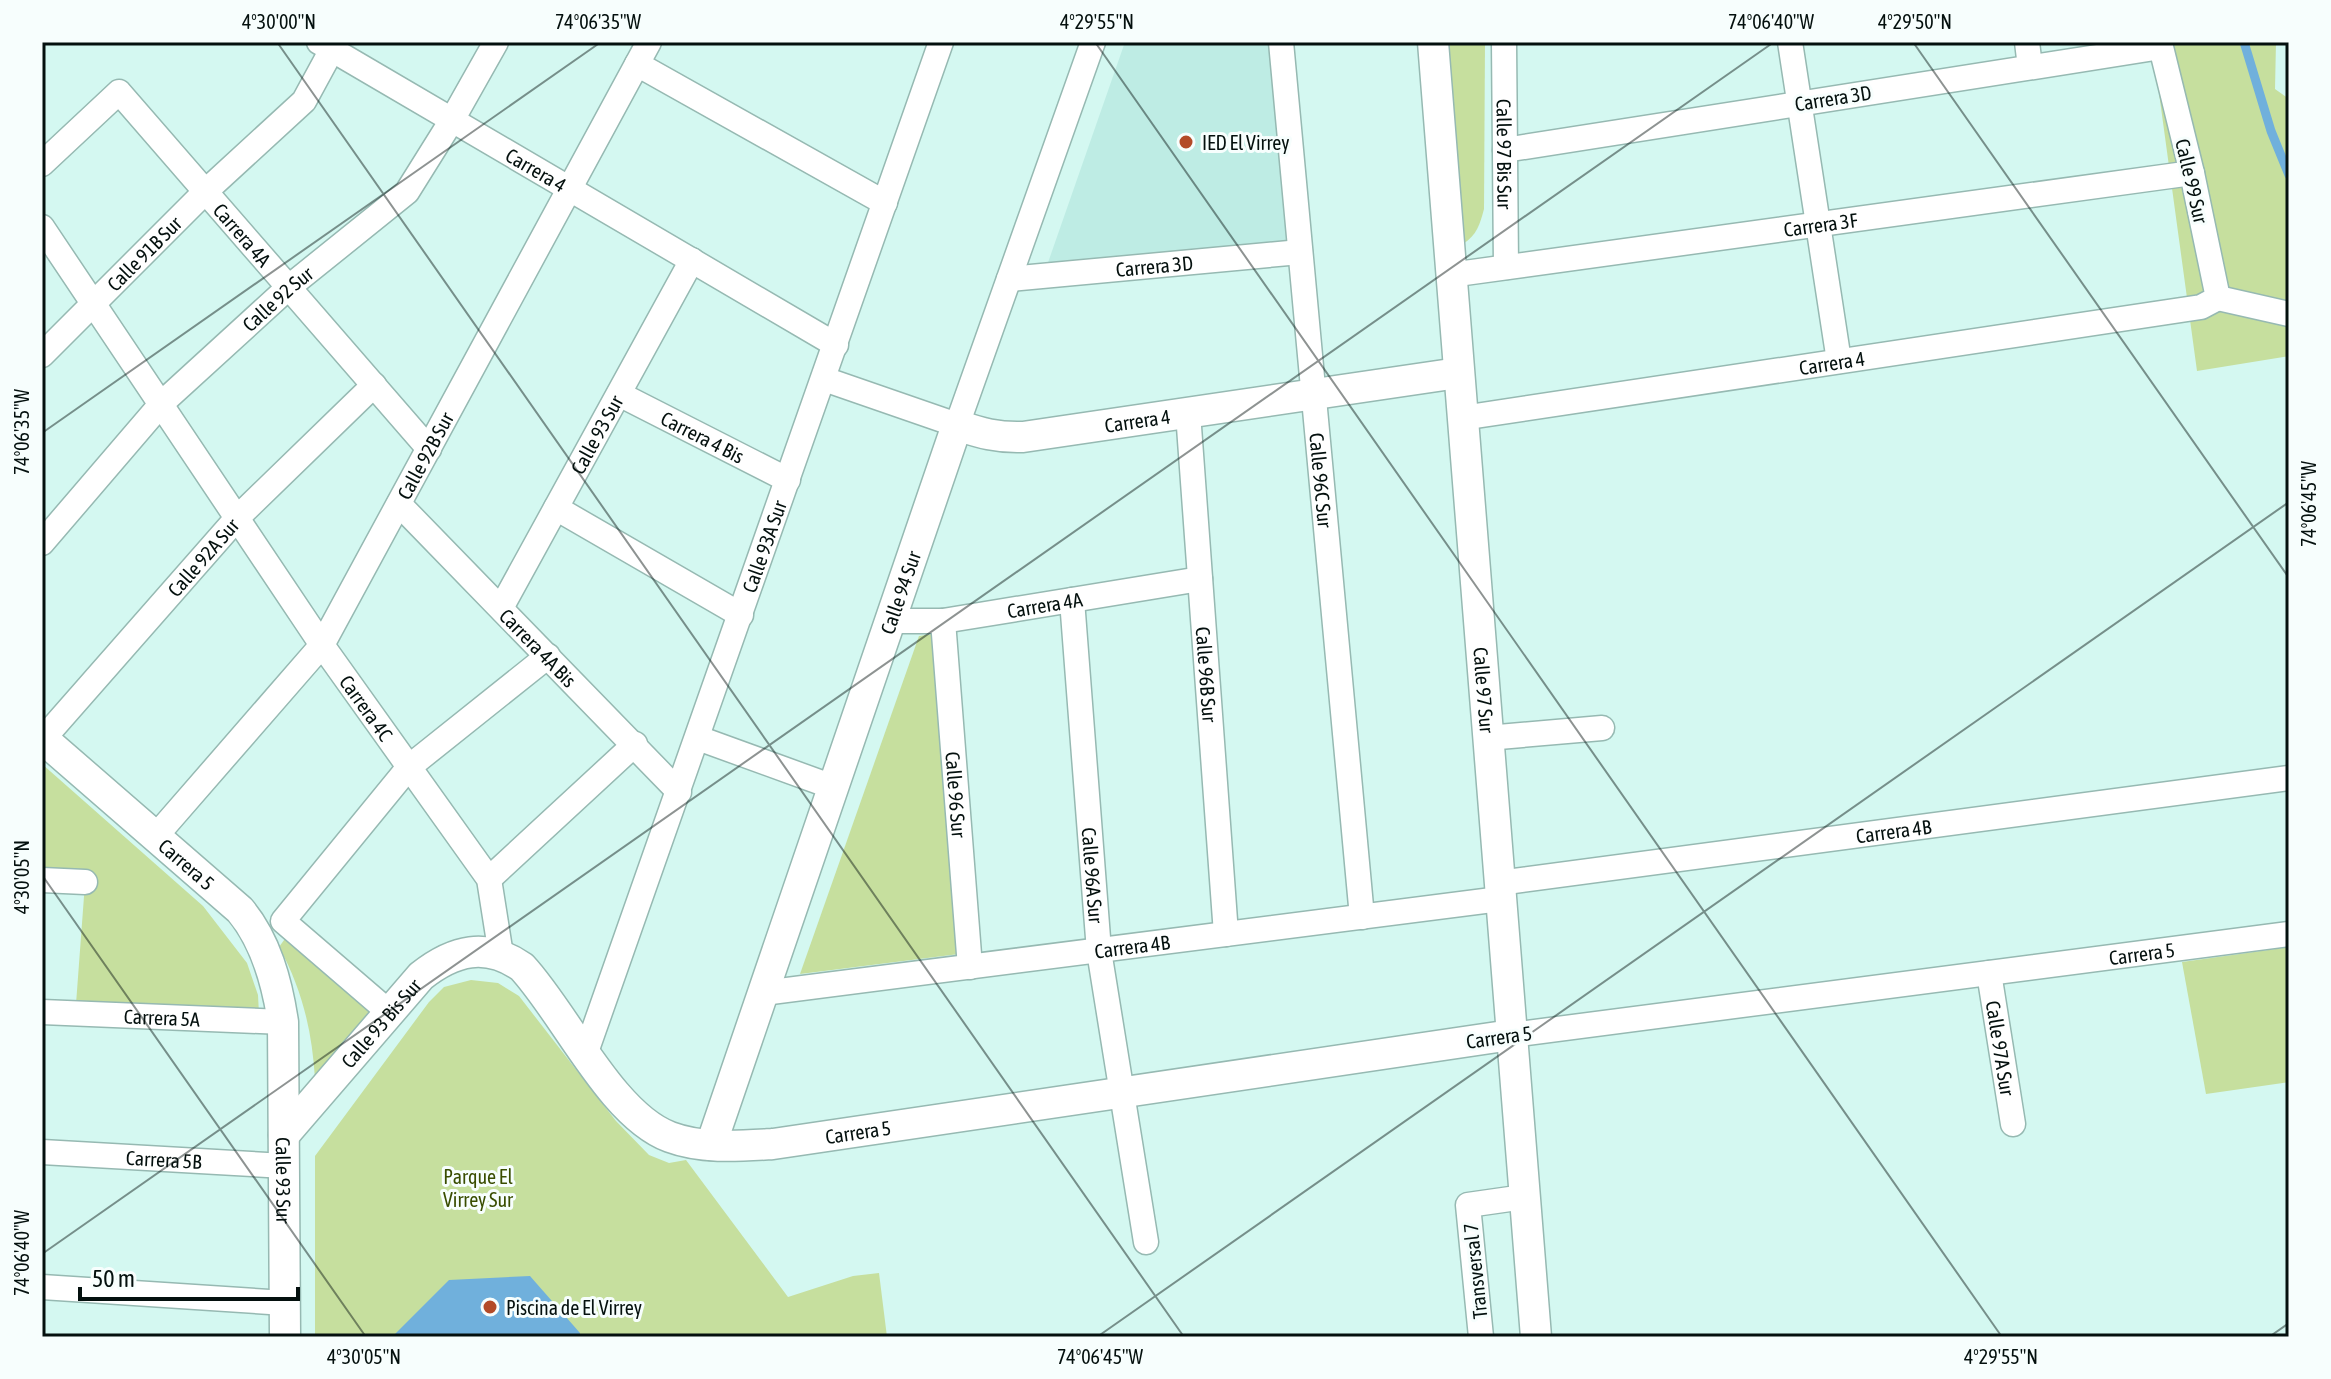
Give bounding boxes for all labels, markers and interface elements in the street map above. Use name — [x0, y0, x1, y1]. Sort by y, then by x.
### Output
text: 4°30'00"N — [242, 10, 316, 33]
text: 74°06'35"W — [555, 10, 642, 33]
text: 4°29'55"N — [1060, 10, 1134, 33]
text: 74°06'40"W — [1728, 10, 1815, 33]
text: 4°29'50"N — [1878, 10, 1952, 33]
street label: Carrera 3D — [1793, 81, 1873, 115]
street label: Calle 97 Bis Sur — [1493, 99, 1517, 210]
place label: IED El Virrey — [1202, 131, 1289, 154]
marker: IED El Virrey — [1177, 133, 1195, 151]
street label: Calle 99 Sur — [2171, 136, 2213, 227]
street label: Carrera 4 — [502, 143, 571, 196]
street label: Carrera 4A — [209, 198, 276, 271]
street label: Carrera 3F — [1782, 208, 1859, 241]
street label: Calle 91B Sur — [102, 210, 187, 295]
street label: Carrera 3D — [1115, 250, 1194, 281]
street label: Calle 92 Sur — [237, 261, 318, 336]
street label: Carrera 4 — [1797, 346, 1866, 379]
text: 74°06'35"W — [10, 388, 33, 475]
street label: Calle 93 Sur — [565, 390, 628, 478]
street label: Carrera 4 — [1103, 404, 1172, 436]
street label: Carrera 4 Bis — [657, 406, 748, 467]
street label: Calle 92B Sur — [392, 407, 458, 503]
street label: Calle 96C Sur — [1306, 432, 1337, 530]
text: 74°06'45"W — [2297, 460, 2320, 547]
street label: Calle 93A Sur — [737, 496, 791, 595]
street label: Calle 92A Sur — [162, 513, 244, 601]
street label: Calle 94 Sur — [875, 547, 925, 637]
street label: Carrera 4A — [1005, 587, 1084, 622]
street label: Carrera 4A Bis — [495, 604, 581, 691]
street label: Calle 96B Sur — [1192, 626, 1222, 724]
street label: Calle 97 Sur — [1470, 646, 1500, 735]
street label: Carrera 4C — [335, 670, 398, 745]
street label: Calle 96 Sur — [942, 751, 971, 839]
street label: Carrera 4B — [1855, 814, 1933, 847]
street label: Calle 96A Sur — [1078, 826, 1108, 925]
street label: Carrera 5 — [154, 834, 219, 894]
text: 4°30'05"N — [10, 840, 33, 914]
street label: Carrera 4B — [1093, 930, 1172, 962]
street label: Carrera 5 — [2107, 937, 2176, 969]
street label: Calle 93 Bis Sur — [336, 973, 426, 1072]
street label: Calle 97A Sur — [1982, 999, 2020, 1098]
street label: Carrera 5A — [123, 1004, 201, 1030]
street label: Carrera 5 — [1465, 1021, 1533, 1053]
street label: Carrera 5 — [824, 1115, 892, 1148]
street label: Calle 93 Sur — [272, 1137, 296, 1224]
street label: Carrera 5B — [125, 1145, 203, 1173]
park label: Parque El Virrey Sur — [443, 1165, 514, 1211]
text: 74°06'40"W — [10, 1209, 33, 1296]
street label: Transversal 7 — [1459, 1222, 1491, 1320]
scale bar — [80, 1251, 298, 1301]
text: 50 m — [92, 1265, 135, 1292]
place label: Piscina de El Virrey — [506, 1296, 642, 1319]
marker: Piscina de El Virrey — [481, 1298, 499, 1316]
text: 4°30'05"N — [327, 1345, 401, 1368]
text: 74°06'45"W — [1057, 1345, 1144, 1368]
text: 4°29'55"N — [1964, 1345, 2038, 1368]

